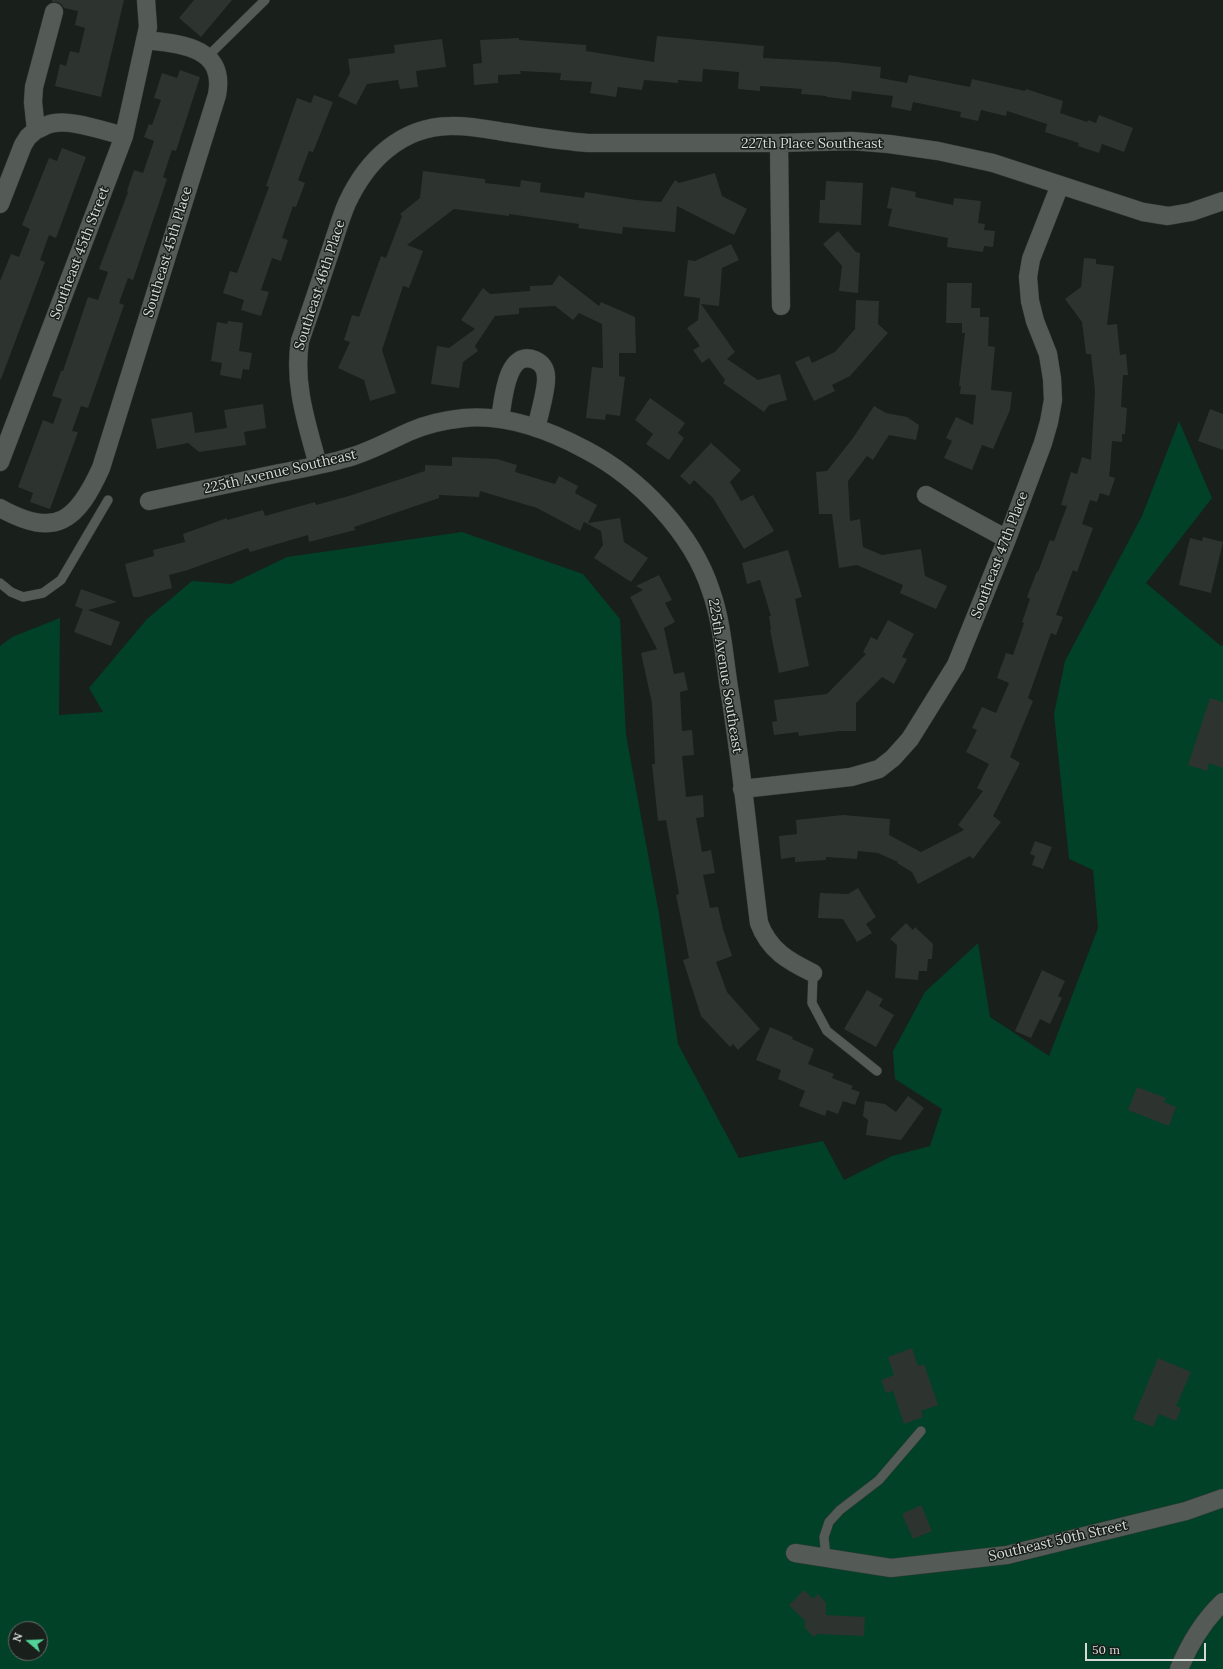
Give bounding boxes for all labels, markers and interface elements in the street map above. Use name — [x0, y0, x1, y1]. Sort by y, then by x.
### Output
street label: 227th Place Southeast — [741, 136, 883, 152]
street label: Southeast 45th Street — [47, 184, 113, 322]
street label: Southeast 45th Place — [140, 185, 196, 319]
street label: Southeast 46th Place — [291, 218, 349, 352]
street label: 225th Avenue Southeast — [202, 446, 358, 498]
street label: Southeast 47th Place — [968, 489, 1032, 621]
street label: 225th Avenue Southeast — [704, 597, 746, 755]
street label: Southeast 50th Street — [987, 1517, 1129, 1565]
north arrow — [8, 1621, 48, 1661]
text: N — [10, 1631, 26, 1644]
scale bar — [1087, 1635, 1208, 1661]
text: 50 m — [1092, 1642, 1120, 1657]

